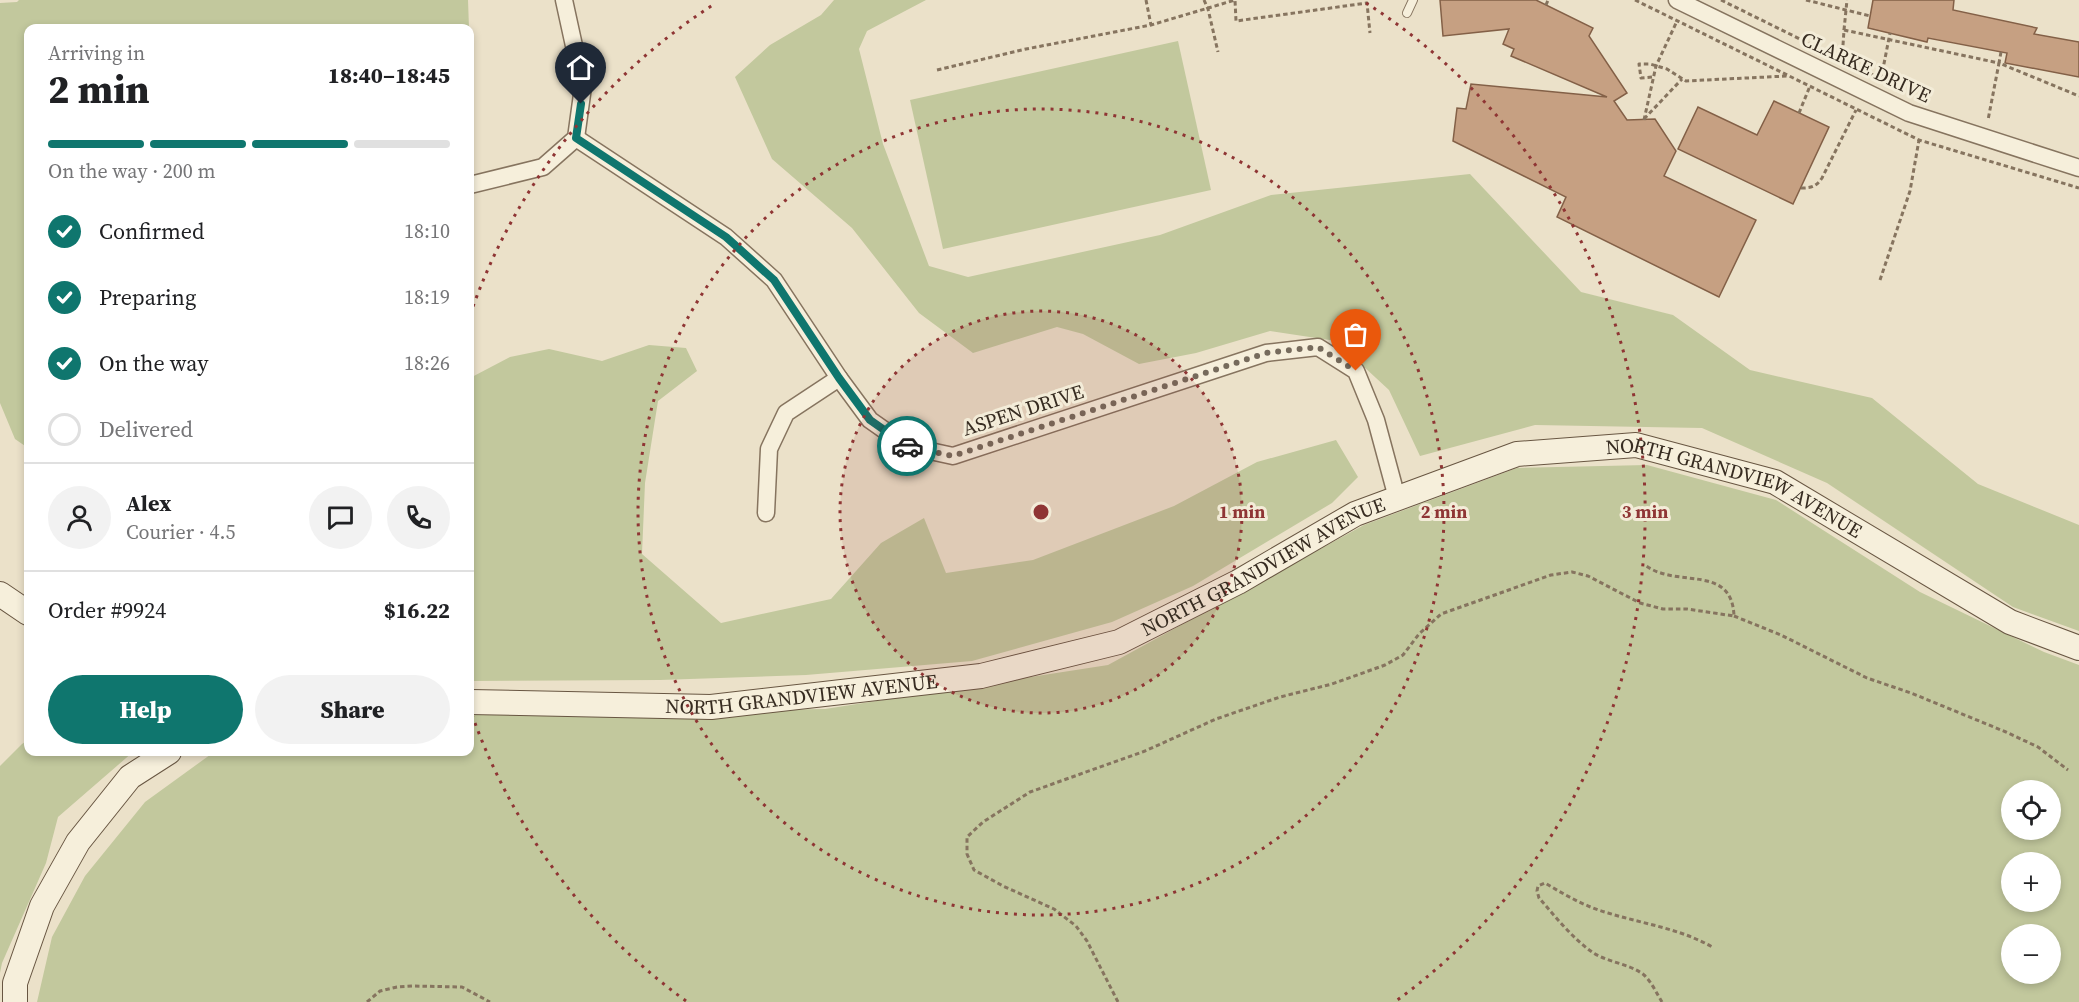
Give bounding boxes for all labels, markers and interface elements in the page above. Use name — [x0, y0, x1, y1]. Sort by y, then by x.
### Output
street label: CLARKE DRIVE — [1797, 25, 1935, 109]
text: Arriving in — [48, 39, 145, 67]
pin — [555, 42, 606, 104]
icon: home — [564, 51, 597, 84]
text: 18:40–18:45 — [328, 60, 450, 90]
text: 2 min — [48, 63, 150, 116]
text: On the way · 200 m — [48, 157, 215, 185]
icon: check — [48, 215, 81, 248]
text: Confirmed — [99, 216, 204, 246]
text: 18:10 — [404, 217, 450, 245]
icon: check — [48, 281, 81, 314]
text: Preparing — [99, 282, 196, 312]
text: 18:19 — [404, 283, 450, 311]
pin — [1330, 309, 1381, 371]
icon: bag — [1339, 318, 1372, 351]
icon: check — [48, 347, 81, 380]
text: On the way — [99, 348, 208, 378]
text: 18:26 — [404, 349, 450, 377]
street label: ASPEN DRIVE — [959, 377, 1087, 443]
text: Delivered — [99, 414, 193, 444]
courier — [877, 416, 937, 476]
icon: car — [891, 430, 924, 463]
street label: NORTH GRANDVIEW AVENUE — [1605, 431, 1867, 545]
button: person — [48, 486, 111, 549]
button: chat — [309, 486, 372, 549]
button: phone — [387, 486, 450, 549]
text: Alex — [126, 488, 171, 518]
street label: NORTH GRANDVIEW AVENUE — [1136, 490, 1389, 643]
text: 1 min — [1219, 499, 1265, 524]
text: 2 min — [1421, 499, 1467, 524]
text: 3 min — [1622, 499, 1668, 524]
centre of rings — [1031, 502, 1051, 522]
text: Courier · 4.5 — [126, 518, 235, 546]
text: Order #9924 — [48, 595, 166, 625]
text: $16.22 — [384, 595, 450, 625]
street label: NORTH GRANDVIEW AVENUE — [665, 667, 939, 722]
button: Help — [48, 675, 243, 744]
button: Share — [255, 675, 450, 744]
map controls — [2001, 780, 2061, 984]
button: locate — [2001, 780, 2061, 840]
button: + — [2001, 852, 2061, 912]
button: − — [2001, 924, 2061, 984]

